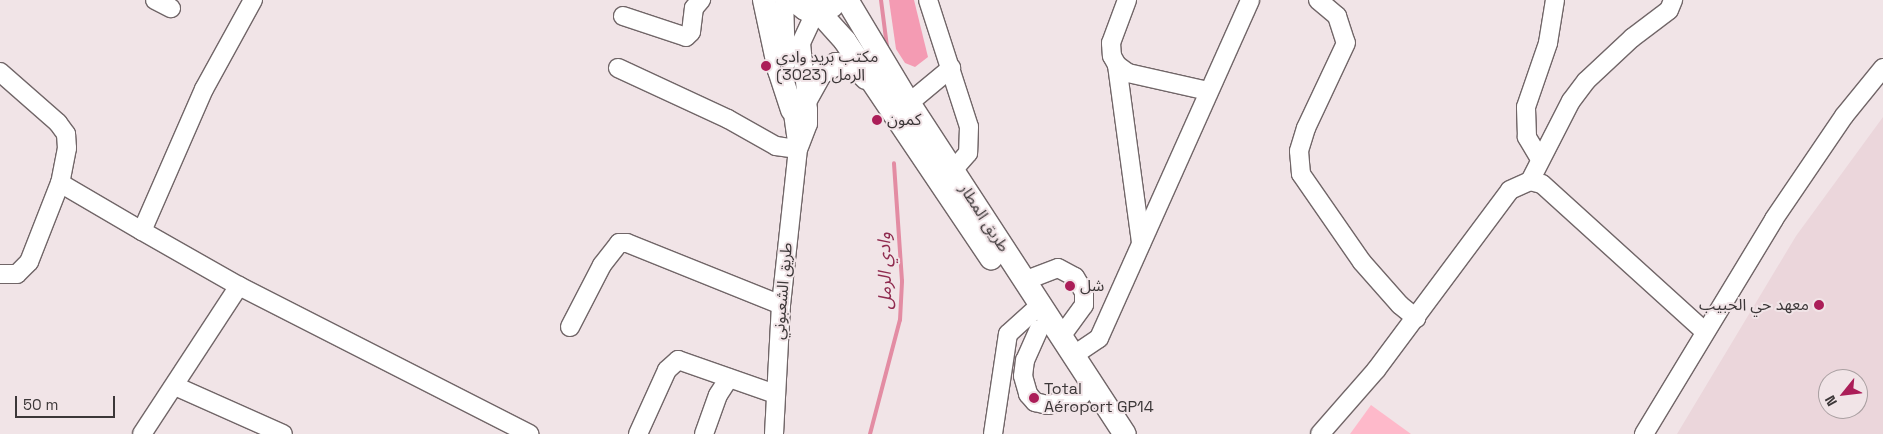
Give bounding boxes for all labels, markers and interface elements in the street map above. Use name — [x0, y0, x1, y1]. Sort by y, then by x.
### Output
place label: مكتب بريد وادي الرمل (3023) — [776, 47, 878, 85]
marker: مكتب بريد وادي الرمل (3023) — [760, 60, 772, 72]
place label: كمون — [887, 110, 921, 130]
marker: كمون — [871, 114, 883, 126]
street label: طريق المطار — [955, 180, 1013, 256]
water label: وادي الرمل — [874, 232, 896, 310]
street label: طريق الشعبوني — [769, 242, 797, 340]
place label: شل — [1080, 276, 1104, 296]
marker: شل — [1064, 280, 1076, 292]
place label: معهد حي الحبيب — [1699, 295, 1809, 315]
marker: معهد حي الحبيب — [1813, 299, 1825, 311]
north arrow — [1818, 369, 1868, 419]
place label: Total Aéroport GP14 — [1044, 379, 1154, 417]
scale bar — [18, 386, 118, 418]
marker: Total Aéroport GP14 — [1028, 392, 1040, 404]
text: N — [1821, 392, 1841, 409]
text: 50 m — [23, 395, 58, 414]

